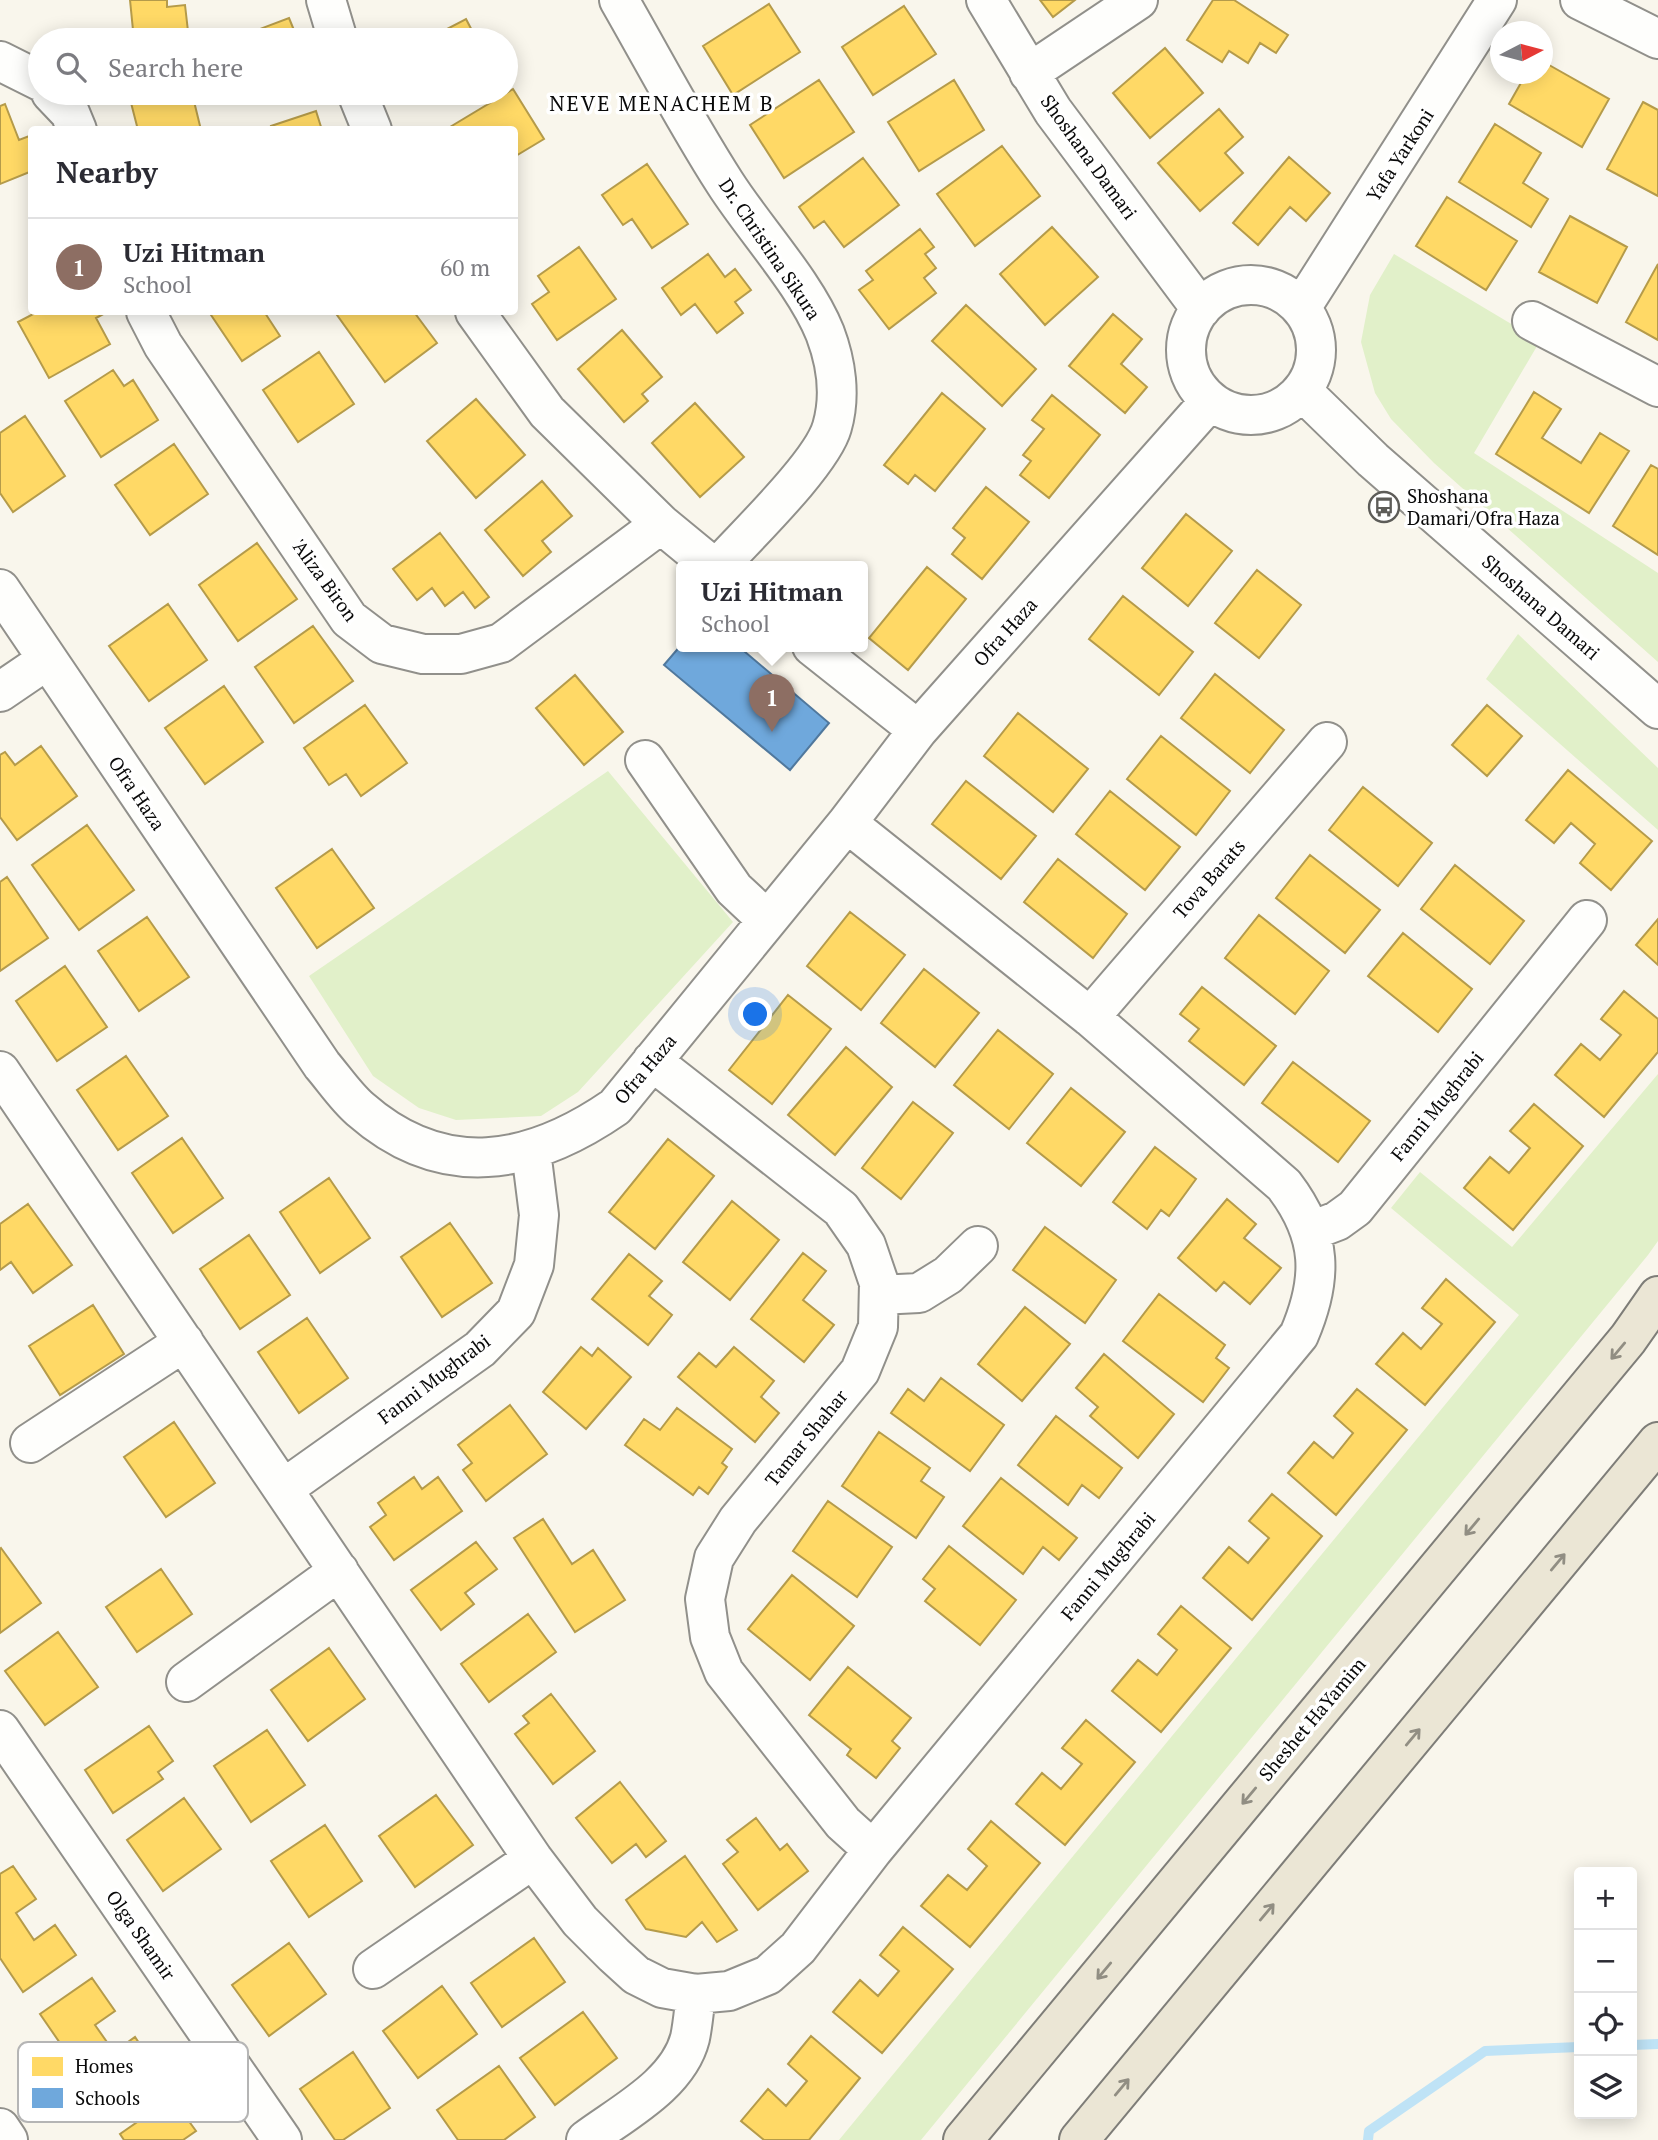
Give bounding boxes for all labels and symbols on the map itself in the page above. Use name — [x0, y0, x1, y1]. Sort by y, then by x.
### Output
north arrow — [1490, 21, 1553, 84]
district label: NEVE MENACHEM B — [549, 89, 775, 117]
street label: Shoshana Damari — [1036, 89, 1143, 224]
street label: Yafa Yarkoni — [1360, 104, 1439, 206]
street label: Dr. Christina Sikura — [714, 173, 827, 325]
place label: Shoshana Damari/Ofra Haza — [1407, 483, 1560, 530]
bus stop icon: Shoshana Damari/Ofra Haza — [1367, 490, 1401, 524]
street label: 'Aliza Biron — [287, 533, 364, 626]
street label: Shoshana Damari — [1477, 549, 1606, 665]
street label: Ofra Haza — [967, 592, 1042, 671]
pin: 1 — [749, 674, 795, 732]
street label: Ofra Haza — [103, 751, 172, 835]
street label: Tova Barats — [1167, 833, 1250, 924]
your location — [738, 997, 772, 1031]
street label: Ofra Haza — [608, 1028, 682, 1109]
street label: Fanni Mughrabi — [1385, 1046, 1489, 1166]
street label: Fanni Mughrabi — [373, 1328, 495, 1429]
one-way arrow — [1610, 1342, 1625, 1360]
street label: Tamar Shahar — [759, 1384, 853, 1491]
street label: Fanni Mughrabi — [1055, 1506, 1160, 1625]
one-way arrow — [1465, 1517, 1480, 1535]
one-way arrow — [1550, 1554, 1566, 1572]
street label: Sheshet HaYamim — [1253, 1651, 1371, 1786]
one-way arrow — [1405, 1729, 1421, 1747]
one-way arrow — [1241, 1786, 1257, 1804]
street label: Olga Shamir — [101, 1885, 182, 1985]
one-way arrow — [1260, 1904, 1275, 1922]
one-way arrow — [1096, 1962, 1112, 1980]
legend — [18, 2042, 248, 2122]
text: Homes — [75, 2053, 134, 2078]
one-way arrow — [1114, 2079, 1130, 2097]
text: Schools — [75, 2085, 140, 2110]

